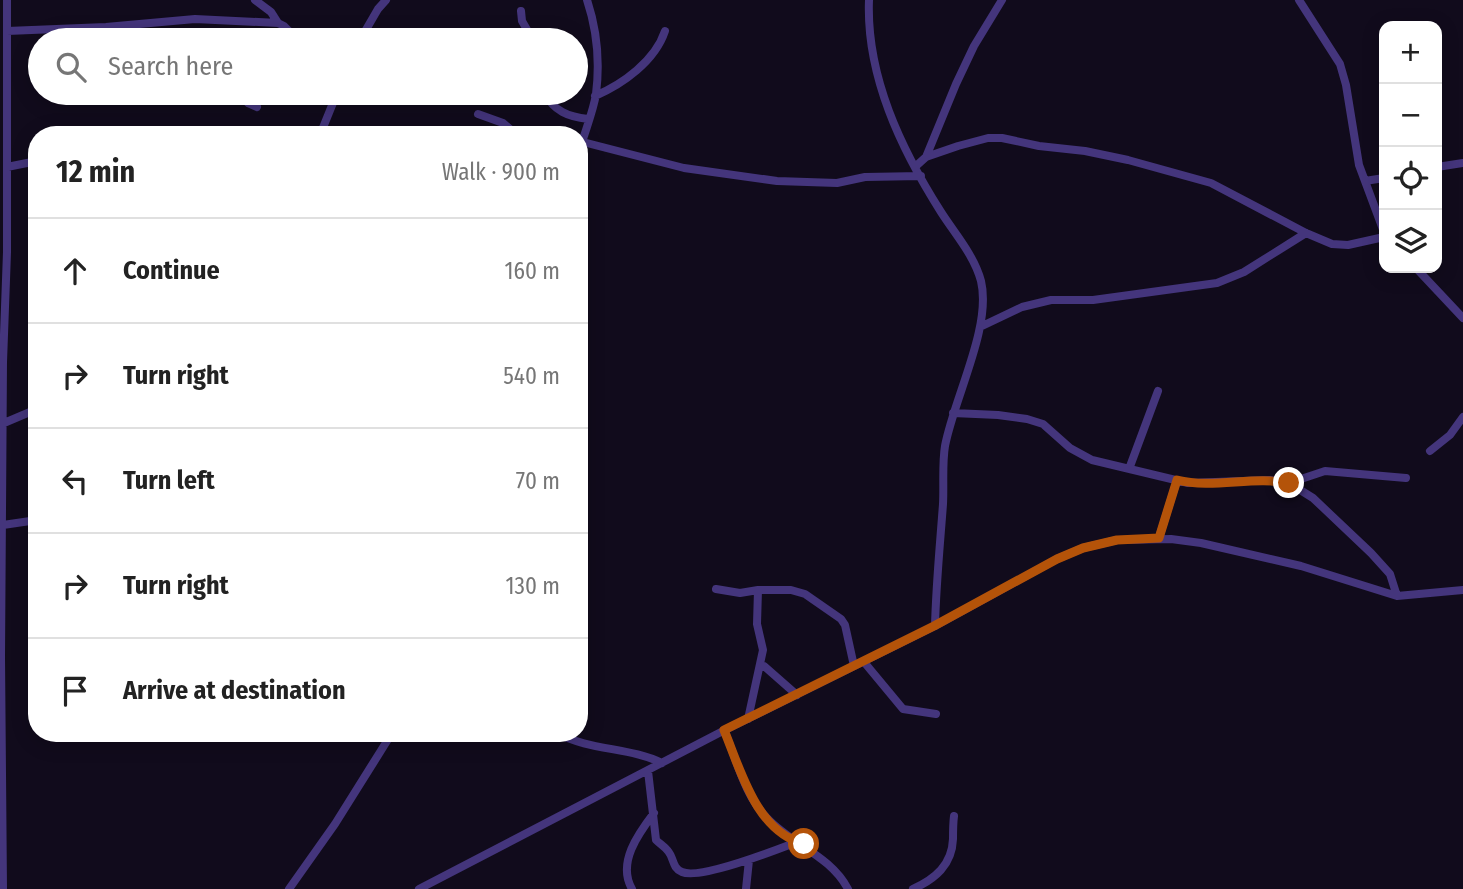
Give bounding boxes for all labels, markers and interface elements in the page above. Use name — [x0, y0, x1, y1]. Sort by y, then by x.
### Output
map controls — [1379, 21, 1442, 273]
button: + — [1379, 21, 1442, 84]
search box — [28, 28, 588, 105]
icon: search — [52, 48, 90, 86]
text: Search here — [108, 51, 233, 82]
button: − — [1379, 84, 1442, 147]
button: locate — [1379, 147, 1442, 210]
text: 12 min — [56, 154, 135, 190]
text: Walk · 900 m — [442, 158, 560, 186]
button: layers — [1379, 210, 1442, 273]
icon: ahead — [56, 252, 94, 290]
text: Continue — [123, 255, 220, 286]
text: 160 m — [505, 257, 560, 285]
icon: right — [56, 357, 94, 395]
text: Turn right — [123, 360, 229, 391]
text: 540 m — [503, 362, 560, 390]
icon: left — [56, 462, 94, 500]
text: Turn left — [123, 465, 215, 496]
text: 70 m — [516, 467, 560, 495]
route end — [1273, 467, 1304, 498]
icon: right — [56, 567, 94, 605]
text: Turn right — [123, 570, 229, 601]
text: 130 m — [506, 572, 560, 600]
icon: arrive — [56, 672, 94, 710]
text: Arrive at destination — [123, 675, 346, 706]
route start — [788, 828, 819, 859]

